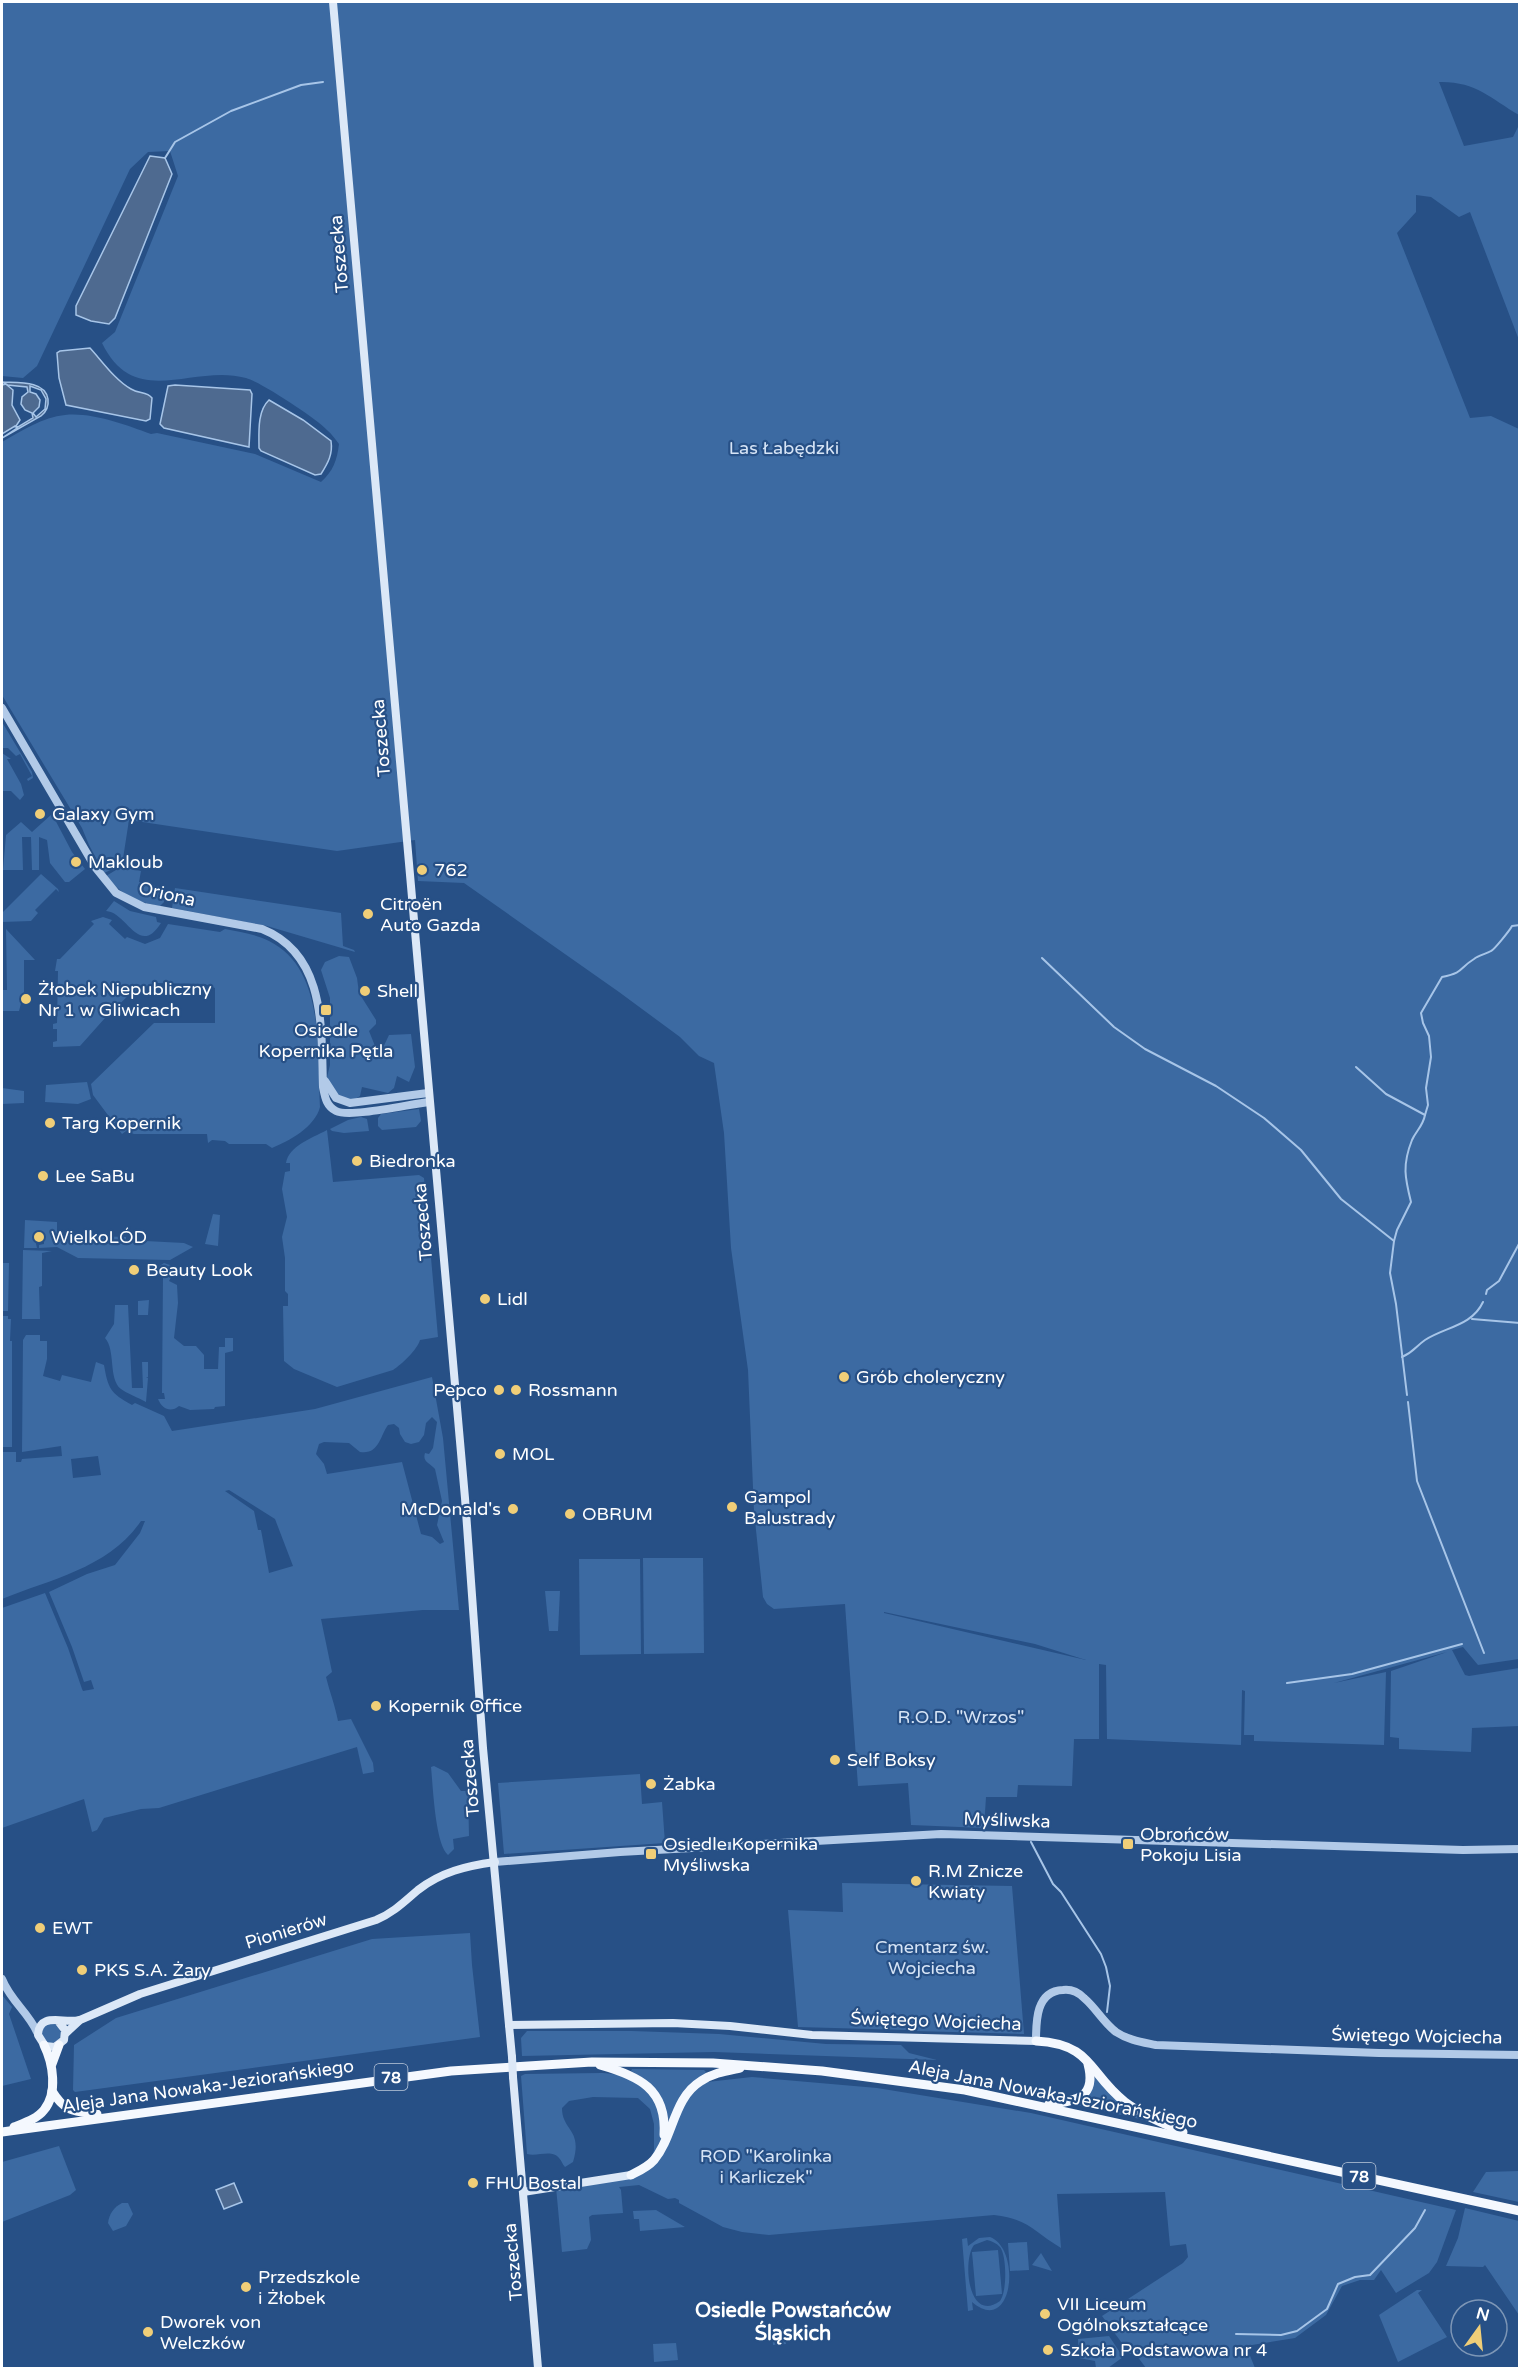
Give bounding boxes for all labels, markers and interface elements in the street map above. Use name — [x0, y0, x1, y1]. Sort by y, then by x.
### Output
street label: Toszecka — [325, 214, 353, 294]
park label: Las Łabędzki — [729, 437, 839, 459]
street label: Toszecka — [367, 698, 395, 778]
place label: Galaxy Gym — [52, 803, 155, 825]
marker: Galaxy Gym — [33, 807, 47, 821]
place label: Makloub — [88, 851, 163, 873]
marker: Makloub — [69, 855, 83, 869]
place label: 762 — [434, 859, 468, 881]
marker: 762 — [415, 863, 429, 877]
street label: Oriona — [136, 877, 198, 911]
place label: Citroën Auto Gazda — [380, 893, 481, 936]
marker: Citroën Auto Gazda — [361, 907, 375, 921]
place label: Żłobek Niepubliczny Nr 1 w Gliwicach — [38, 978, 212, 1021]
place label: Shell — [377, 980, 418, 1002]
marker: Shell — [358, 984, 372, 998]
marker: Żłobek Niepubliczny Nr 1 w Gliwicach — [19, 992, 33, 1006]
marker: Osiedle Kopernika Pętla — [319, 1003, 333, 1017]
place label: Osiedle Kopernika Pętla — [259, 1019, 393, 1062]
place label: Targ Kopernik — [62, 1112, 181, 1134]
marker: Targ Kopernik — [43, 1116, 57, 1130]
place label: Biedronka — [369, 1150, 456, 1172]
marker: Biedronka — [350, 1154, 364, 1168]
place label: Lee SaBu — [55, 1165, 135, 1187]
marker: Lee SaBu — [36, 1169, 50, 1183]
street label: Toszecka — [409, 1182, 437, 1262]
place label: WielkoLÓD — [51, 1226, 147, 1248]
marker: WielkoLÓD — [32, 1230, 46, 1244]
place label: Beauty Look — [146, 1259, 253, 1281]
marker: Beauty Look — [127, 1263, 141, 1277]
place label: Lidl — [497, 1288, 528, 1310]
marker: Lidl — [478, 1292, 492, 1306]
place label: Grób choleryczny — [856, 1366, 1005, 1388]
marker: Grób choleryczny — [837, 1370, 851, 1384]
place label: Pepco — [433, 1379, 487, 1401]
place label: Rossmann — [528, 1379, 618, 1401]
marker: Pepco — [492, 1383, 506, 1397]
marker: Rossmann — [509, 1383, 523, 1397]
place label: MOL — [512, 1443, 555, 1465]
marker: MOL — [493, 1447, 507, 1461]
place label: Gampol Balustrady — [744, 1486, 836, 1529]
place label: McDonald's — [401, 1498, 501, 1520]
marker: Gampol Balustrady — [725, 1500, 739, 1514]
marker: McDonald's — [506, 1502, 520, 1516]
place label: OBRUM — [582, 1503, 653, 1525]
marker: OBRUM — [563, 1507, 577, 1521]
place label: Kopernik Office — [388, 1695, 522, 1717]
marker: Kopernik Office — [369, 1699, 383, 1713]
park label: R.O.D. "Wrzos" — [898, 1706, 1024, 1728]
street label: Toszecka — [456, 1738, 484, 1818]
place label: Self Boksy — [847, 1749, 936, 1771]
marker: Self Boksy — [828, 1753, 842, 1767]
place label: Żabka — [663, 1773, 716, 1795]
marker: Żabka — [644, 1777, 658, 1791]
street label: Myśliwska — [963, 1807, 1051, 1833]
place label: Obrońców Pokoju Lisia — [1140, 1823, 1242, 1866]
place label: Osiedle Kopernika Myśliwska — [663, 1833, 818, 1876]
marker: Obrońców Pokoju Lisia — [1121, 1837, 1135, 1851]
marker: Osiedle Kopernika Myśliwska — [644, 1847, 658, 1861]
place label: R.M Znicze Kwiaty — [928, 1860, 1023, 1903]
marker: R.M Znicze Kwiaty — [909, 1874, 923, 1888]
street label: Pionierów — [242, 1908, 330, 1954]
place label: EWT — [52, 1917, 93, 1939]
marker: EWT — [33, 1921, 47, 1935]
park label: Cmentarz św. Wojciecha — [875, 1936, 989, 1979]
place label: PKS S.A. Żary — [94, 1959, 211, 1981]
marker: PKS S.A. Żary — [75, 1963, 89, 1977]
street label: Świętego Wojciecha — [850, 2007, 1022, 2035]
street label: Świętego Wojciecha — [1331, 2024, 1503, 2048]
street label: Aleja Jana Nowaka-Jeziorańskiego — [61, 2055, 355, 2117]
street label: Aleja Jana Nowaka-Jeziorańskiego — [906, 2055, 1200, 2133]
road number: 78 — [374, 2064, 408, 2090]
park label: ROD "Karolinka i Karliczek" — [700, 2145, 832, 2188]
road number: 78 — [1342, 2163, 1376, 2189]
place label: FHU Bostal — [485, 2172, 581, 2194]
marker: FHU Bostal — [466, 2176, 480, 2190]
street label: Toszecka — [499, 2222, 527, 2302]
place label: Przedszkole i Żłobek — [258, 2266, 360, 2309]
marker: Przedszkole i Żłobek — [239, 2280, 253, 2294]
place label: VII Liceum Ogólnokształcące — [1057, 2293, 1208, 2336]
north arrow — [1449, 2298, 1509, 2358]
district label: Osiedle Powstańców Śląskich — [695, 2299, 891, 2346]
text: N — [1474, 2303, 1491, 2326]
marker: VII Liceum Ogólnokształcące — [1038, 2307, 1052, 2321]
place label: Dworek von Welczków — [160, 2311, 261, 2354]
marker: Dworek von Welczków — [141, 2325, 155, 2339]
place label: Szkoła Podstawowa nr 4 — [1060, 2339, 1267, 2361]
marker: Szkoła Podstawowa nr 4 — [1041, 2343, 1055, 2357]

